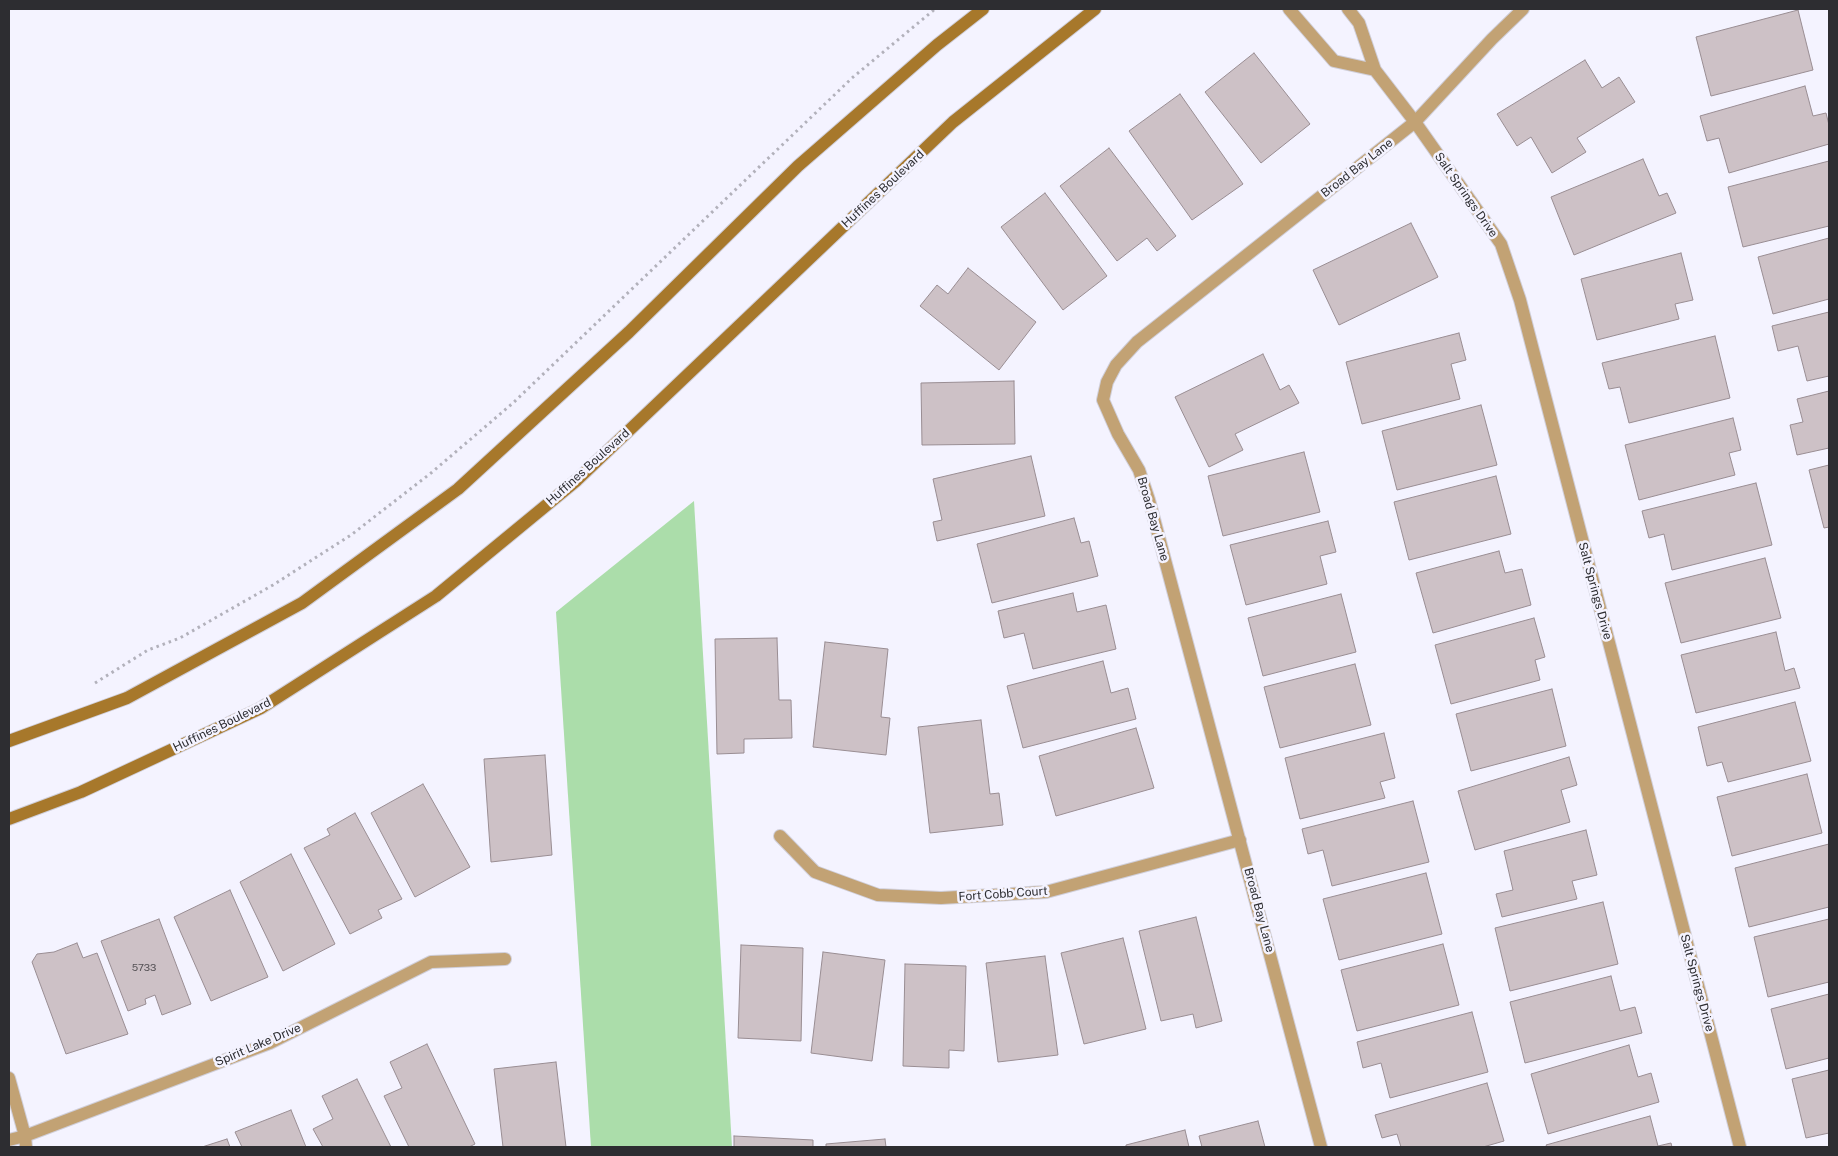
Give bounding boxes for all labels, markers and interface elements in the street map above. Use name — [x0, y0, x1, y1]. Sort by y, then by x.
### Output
street label: Broad Bay Lane — [1318, 136, 1396, 200]
street label: Huffines Boulevard — [839, 147, 927, 231]
street label: Salt Springs Drive — [1431, 150, 1501, 240]
street label: Huffines Boulevard — [543, 426, 633, 508]
street label: Broad Bay Lane — [1134, 475, 1172, 563]
street label: Salt Springs Drive — [1575, 541, 1615, 641]
street label: Huffines Boulevard — [171, 695, 273, 755]
street label: Broad Bay Lane — [1241, 866, 1277, 954]
street label: Fort Cobb Court — [958, 884, 1048, 904]
street label: Salt Springs Drive — [1677, 933, 1717, 1033]
house number: 5733 — [132, 962, 156, 974]
street label: Spirit Lake Drive — [213, 1020, 303, 1070]

